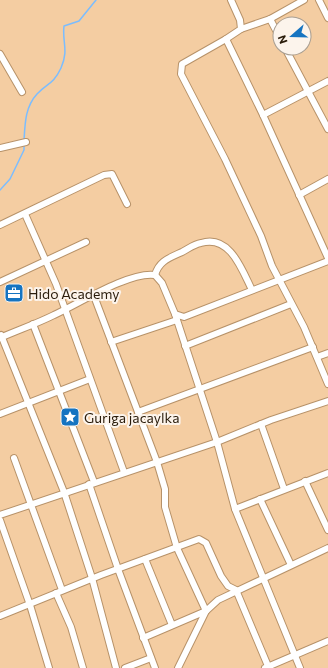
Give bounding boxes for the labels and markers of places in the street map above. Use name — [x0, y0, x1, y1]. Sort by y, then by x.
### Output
office icon: Hido Academy — [3, 282, 25, 304]
place label: Hido Academy — [28, 285, 120, 302]
place icon: Guriga jacaylka — [59, 406, 81, 428]
place label: Guriga jacaylka — [84, 409, 179, 426]

